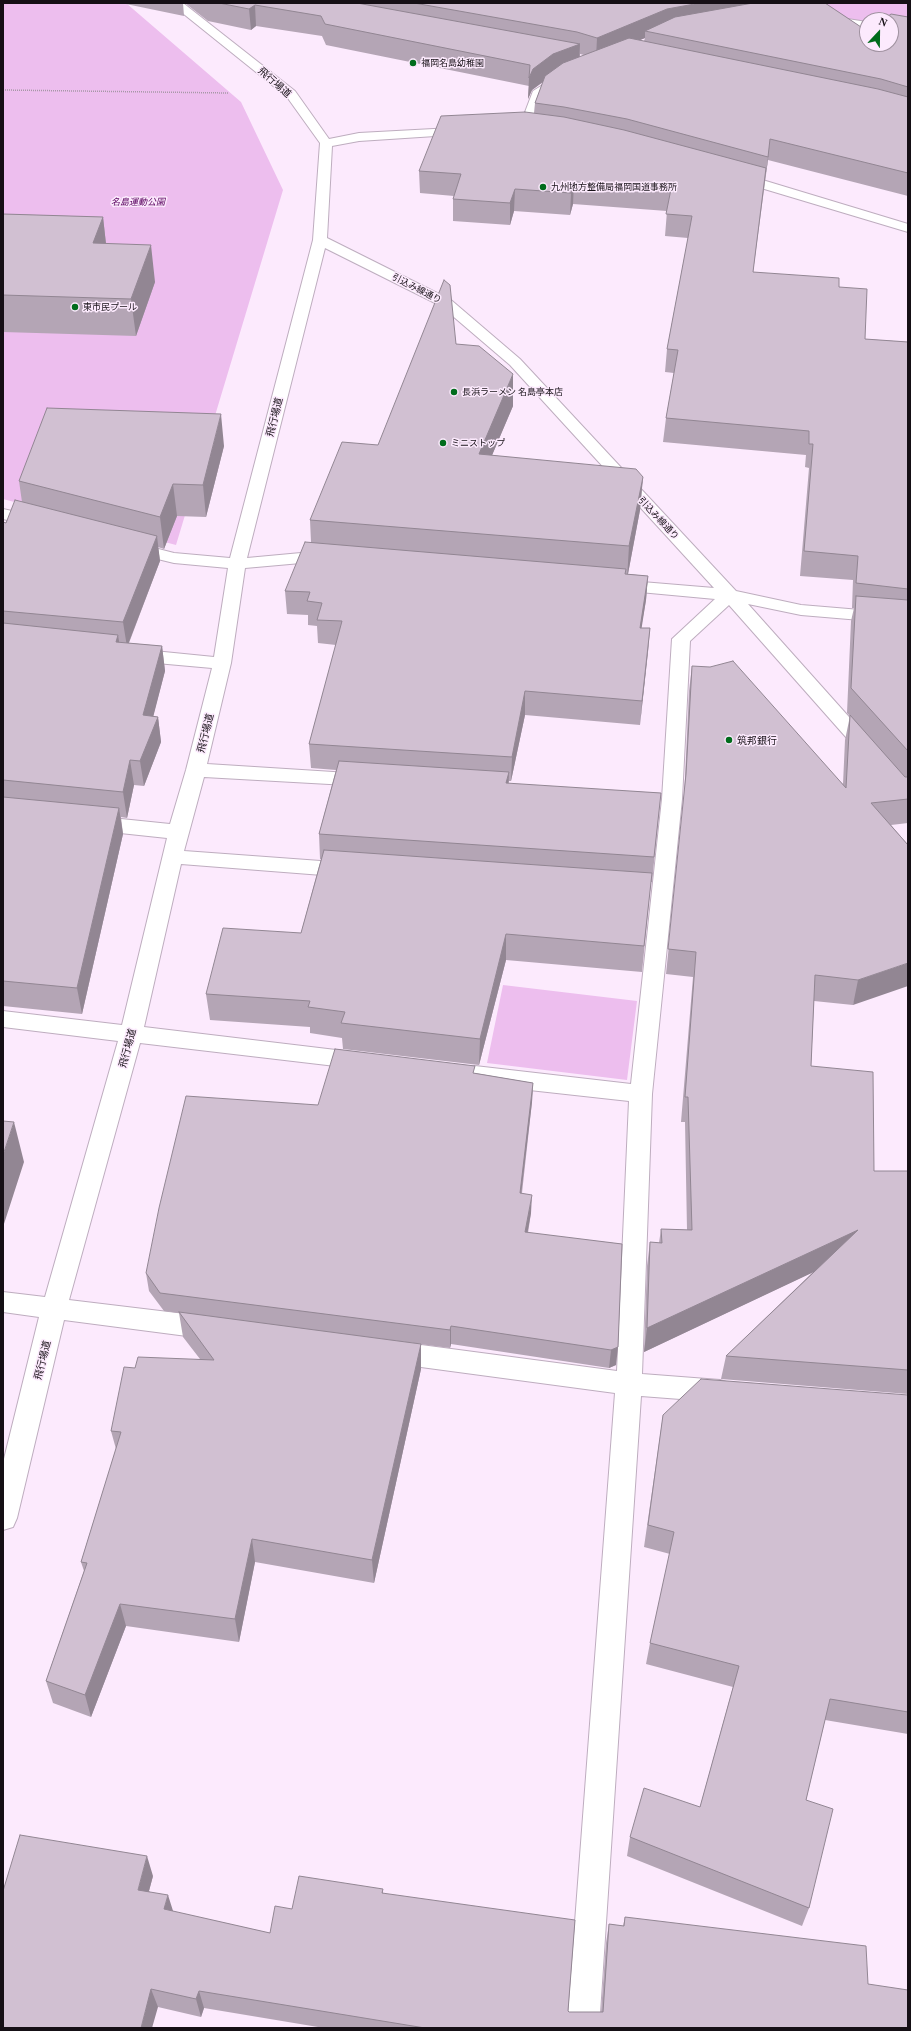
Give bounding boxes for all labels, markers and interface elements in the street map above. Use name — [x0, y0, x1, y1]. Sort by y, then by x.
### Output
north arrow — [859, 12, 899, 52]
text: N — [877, 15, 889, 29]
marker: 福岡名島幼稚園 — [408, 58, 418, 68]
place label: 福岡名島幼稚園 — [421, 58, 484, 68]
street label: 飛行場道 — [256, 64, 294, 100]
marker: 九州地方整備局福岡国道事務所 — [538, 182, 548, 192]
place label: 九州地方整備局福岡国道事務所 — [551, 182, 677, 192]
park label: 名島運動公園 — [111, 197, 165, 207]
street label: 引込み線通り — [390, 271, 444, 305]
marker: 東市民プール — [70, 302, 80, 312]
place label: 東市民プール — [83, 302, 137, 312]
marker: 長浜ラーメン 名島亭本店 — [449, 387, 459, 397]
place label: 長浜ラーメン 名島亭本店 — [462, 387, 563, 397]
street label: 飛行場道 — [263, 396, 285, 438]
marker: ミニストップ — [438, 438, 448, 448]
place label: ミニストップ — [451, 438, 505, 448]
street label: 引込み線通り — [637, 495, 681, 541]
street label: 飛行場道 — [194, 712, 216, 754]
place label: 筑邦銀行 — [737, 734, 777, 746]
marker: 筑邦銀行 — [724, 735, 734, 745]
street label: 飛行場道 — [116, 1027, 138, 1069]
street label: 飛行場道 — [31, 1339, 53, 1381]

